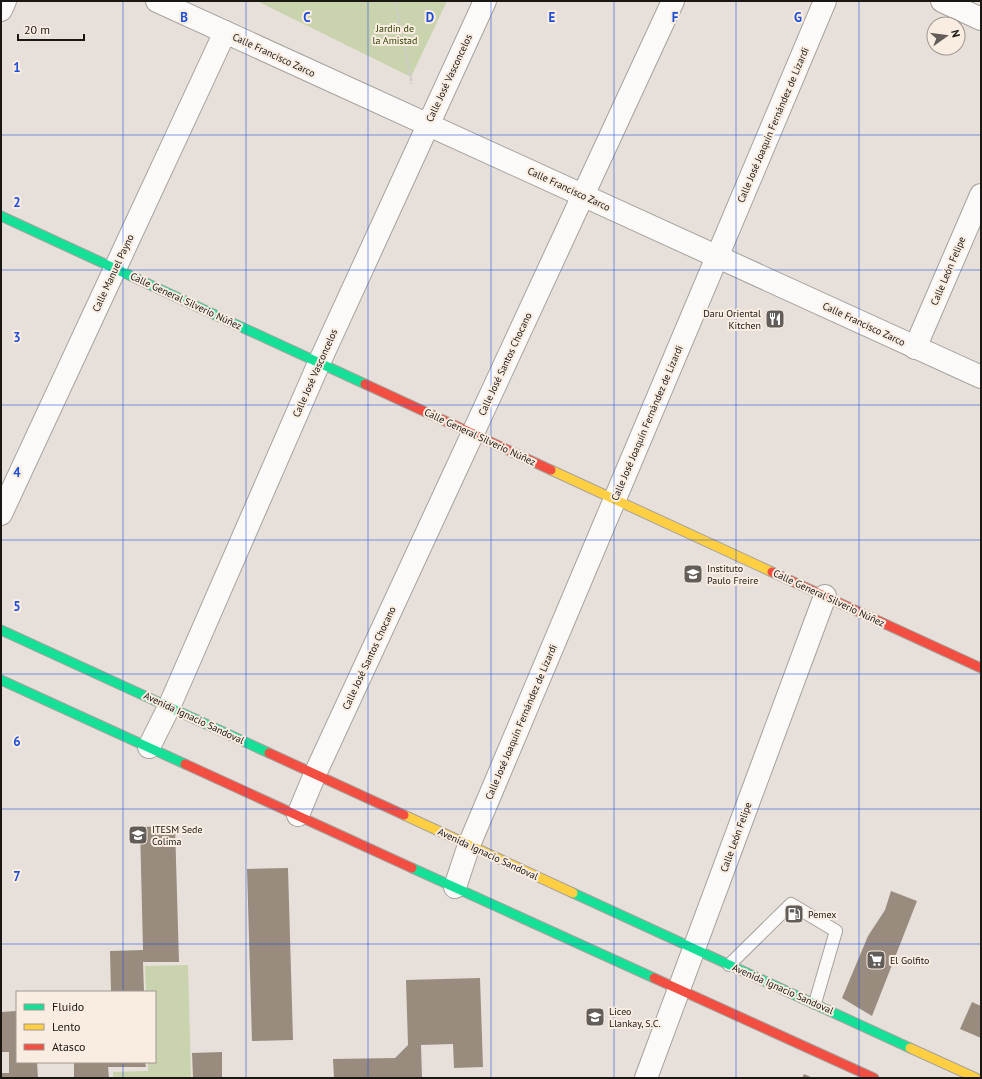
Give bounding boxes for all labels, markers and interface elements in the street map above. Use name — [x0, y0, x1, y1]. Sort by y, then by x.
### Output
text: B — [180, 9, 188, 26]
text: C — [303, 9, 311, 26]
text: D — [426, 9, 434, 26]
text: E — [549, 9, 556, 26]
text: F — [672, 9, 679, 26]
text: G — [794, 9, 802, 26]
scale bar — [18, 16, 84, 42]
north arrow — [926, 16, 966, 56]
text: 20 m — [24, 22, 50, 37]
park label: Jardín de la Amistad — [373, 22, 417, 47]
text: N — [948, 28, 963, 39]
street label: Calle Francisco Zarco — [231, 30, 317, 80]
street label: Calle José Vasconcelos — [423, 32, 475, 124]
street label: Calle José Joaquín Fernández de Lizardi — [734, 45, 812, 205]
text: 1 — [13, 59, 21, 76]
street label: Calle Francisco Zarco — [526, 164, 612, 214]
text: 2 — [13, 194, 21, 211]
street label: Calle Manuel Payno — [89, 232, 137, 314]
street label: Calle León Felipe — [928, 235, 968, 307]
street label: Calle General Silverio Núñez — [128, 269, 244, 333]
street label: Calle Francisco Zarco — [821, 299, 907, 349]
place label: Daru Oriental Kitchen — [703, 307, 761, 332]
restaurant icon: Daru Oriental Kitchen — [764, 308, 786, 330]
street label: Calle José Santos Chocano — [475, 310, 535, 418]
street label: Calle José Vasconcelos — [290, 327, 340, 419]
text: 3 — [13, 329, 21, 346]
street label: Calle José Joaquín Fernández de Lizardi — [608, 343, 686, 503]
street label: Calle General Silverio Núñez — [422, 405, 538, 469]
text: 4 — [13, 464, 21, 481]
place label: Instituto Paulo Freire — [707, 562, 758, 587]
school or university icon: Instituto Paulo Freire — [682, 563, 704, 585]
street label: Calle General Silverio Núñez — [771, 566, 887, 630]
text: 5 — [13, 598, 21, 615]
street label: Calle José Santos Chocano — [339, 604, 399, 712]
street label: Calle José Joaquín Fernández de Lizardi — [482, 642, 560, 802]
street label: Avenida Ignacio Sandoval — [142, 689, 246, 747]
text: 6 — [13, 733, 21, 750]
street label: Calle León Felipe — [717, 800, 755, 874]
place label: ITESM Sede Colima — [152, 823, 203, 848]
school or university icon: ITESM Sede Colima — [127, 824, 149, 846]
street label: Avenida Ignacio Sandoval — [436, 825, 540, 883]
text: 7 — [13, 868, 21, 885]
fuel station icon: Pemex — [783, 903, 805, 925]
place label: Pemex — [808, 908, 836, 921]
supermarket icon: El Golfito — [865, 949, 887, 971]
place label: El Golfito — [890, 954, 929, 967]
street label: Avenida Ignacio Sandoval — [730, 961, 836, 1017]
legend — [16, 991, 156, 1063]
text: Fluido — [52, 999, 84, 1014]
place label: Liceo Llankay, S.C. — [609, 1005, 661, 1030]
school or university icon: Liceo Llankay, S.C. — [584, 1006, 606, 1028]
text: Lento — [52, 1019, 81, 1034]
text: Atasco — [52, 1039, 85, 1054]

